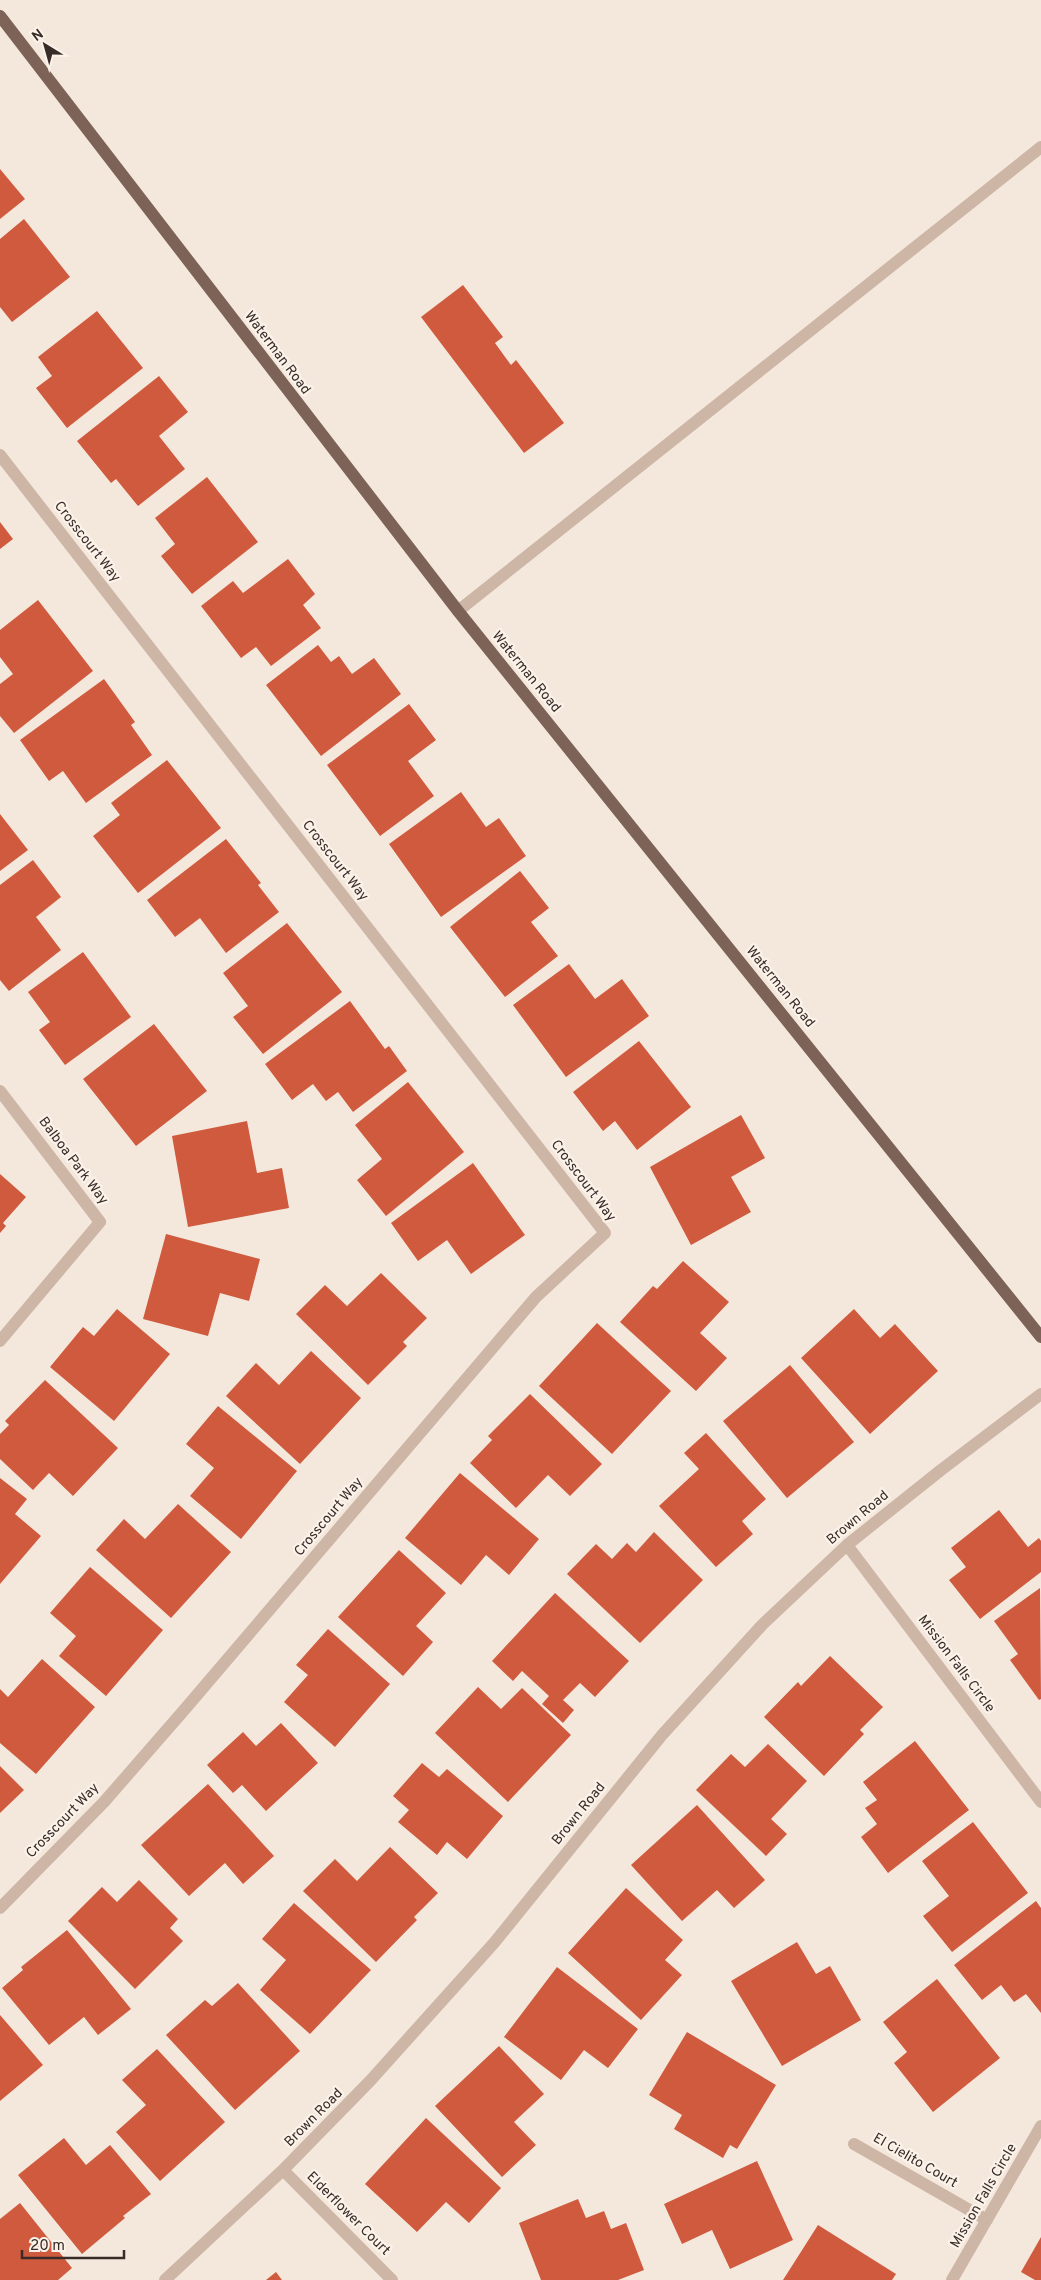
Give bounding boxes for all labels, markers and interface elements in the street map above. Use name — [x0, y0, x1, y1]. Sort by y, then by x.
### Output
north arrow — [20, 20, 70, 70]
text: N — [29, 26, 47, 46]
street label: Waterman Road — [240, 308, 314, 398]
street label: Crosscourt Way — [50, 498, 124, 586]
street label: Waterman Road — [488, 628, 564, 716]
street label: Crosscourt Way — [298, 817, 372, 905]
street label: Waterman Road — [742, 943, 818, 1031]
street label: Balboa Park Way — [35, 1114, 111, 1208]
street label: Crosscourt Way — [547, 1137, 619, 1225]
street label: Crosscourt Way — [291, 1474, 367, 1560]
street label: Brown Road — [824, 1487, 892, 1549]
street label: Mission Falls Circle — [914, 1612, 998, 1716]
street label: Brown Road — [549, 1779, 609, 1849]
street label: Crosscourt Way — [23, 1780, 103, 1862]
street label: Brown Road — [281, 2085, 347, 2151]
street label: El Cielito Court — [870, 2130, 960, 2192]
street label: Mission Falls Circle — [947, 2141, 1021, 2251]
street label: Elderflower Court — [303, 2169, 393, 2259]
scale bar — [22, 2228, 125, 2260]
text: 20 m — [30, 2237, 65, 2256]

